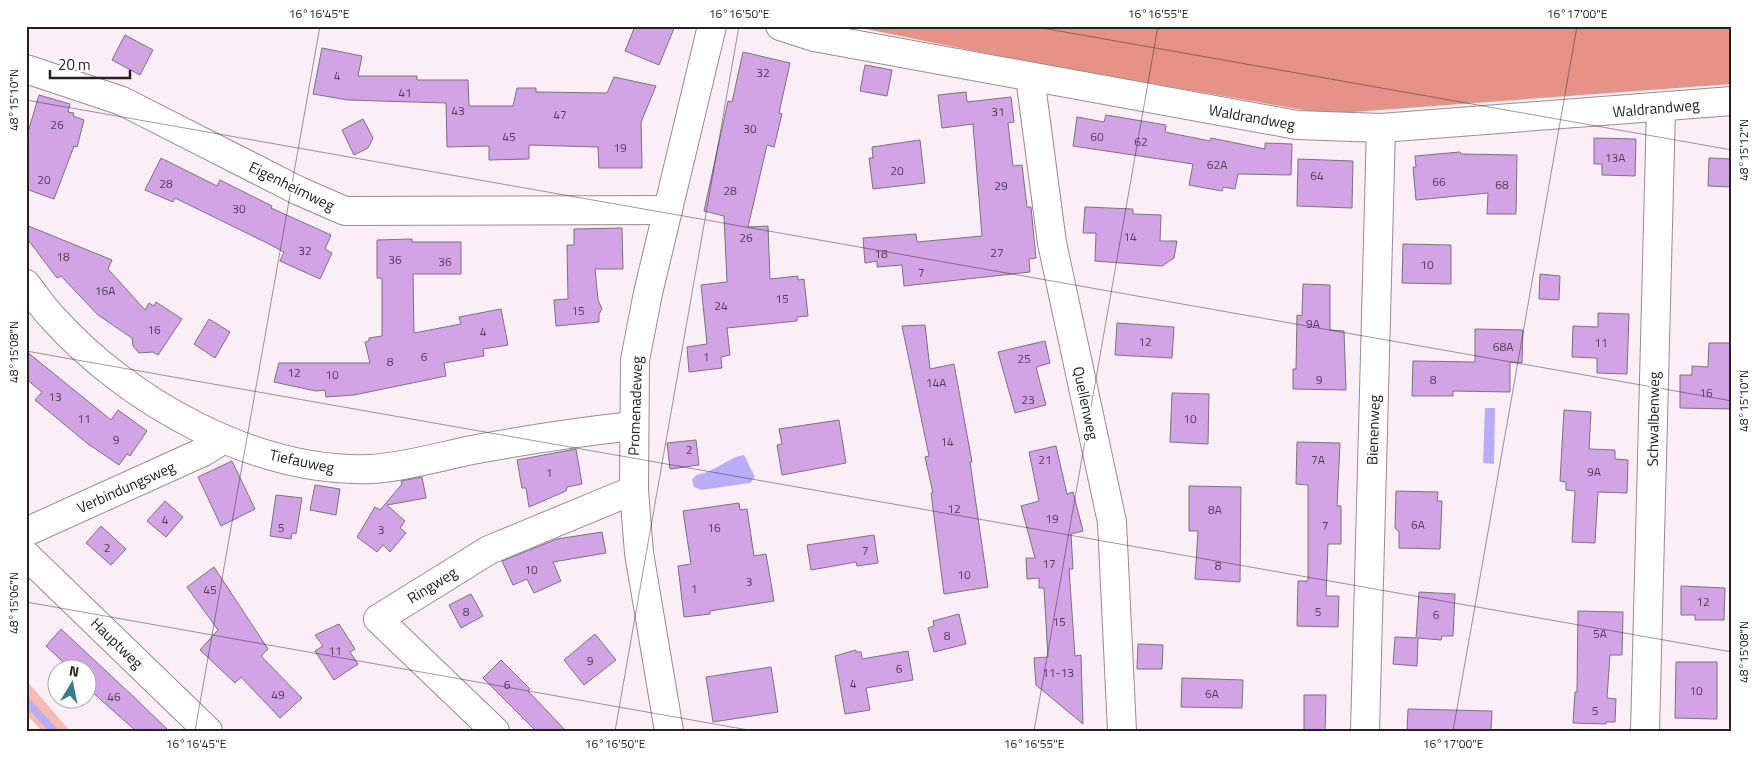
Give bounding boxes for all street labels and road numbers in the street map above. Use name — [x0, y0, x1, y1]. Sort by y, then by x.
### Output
street label: Waldrandweg — [1611, 93, 1701, 123]
street label: Waldrandweg — [1207, 98, 1297, 136]
street label: Eigenheimweg — [245, 155, 339, 217]
street label: Promenadeweg — [622, 356, 648, 456]
street label: Quellenweg — [1067, 364, 1105, 442]
street label: Schwalbenweg — [1641, 371, 1665, 467]
street label: Bienenweg — [1360, 394, 1386, 466]
street label: Tiefauweg — [267, 443, 337, 479]
street label: Verbindungsweg — [73, 455, 179, 519]
street label: Ringweg — [403, 561, 462, 609]
street label: Hauptweg — [85, 612, 149, 674]

